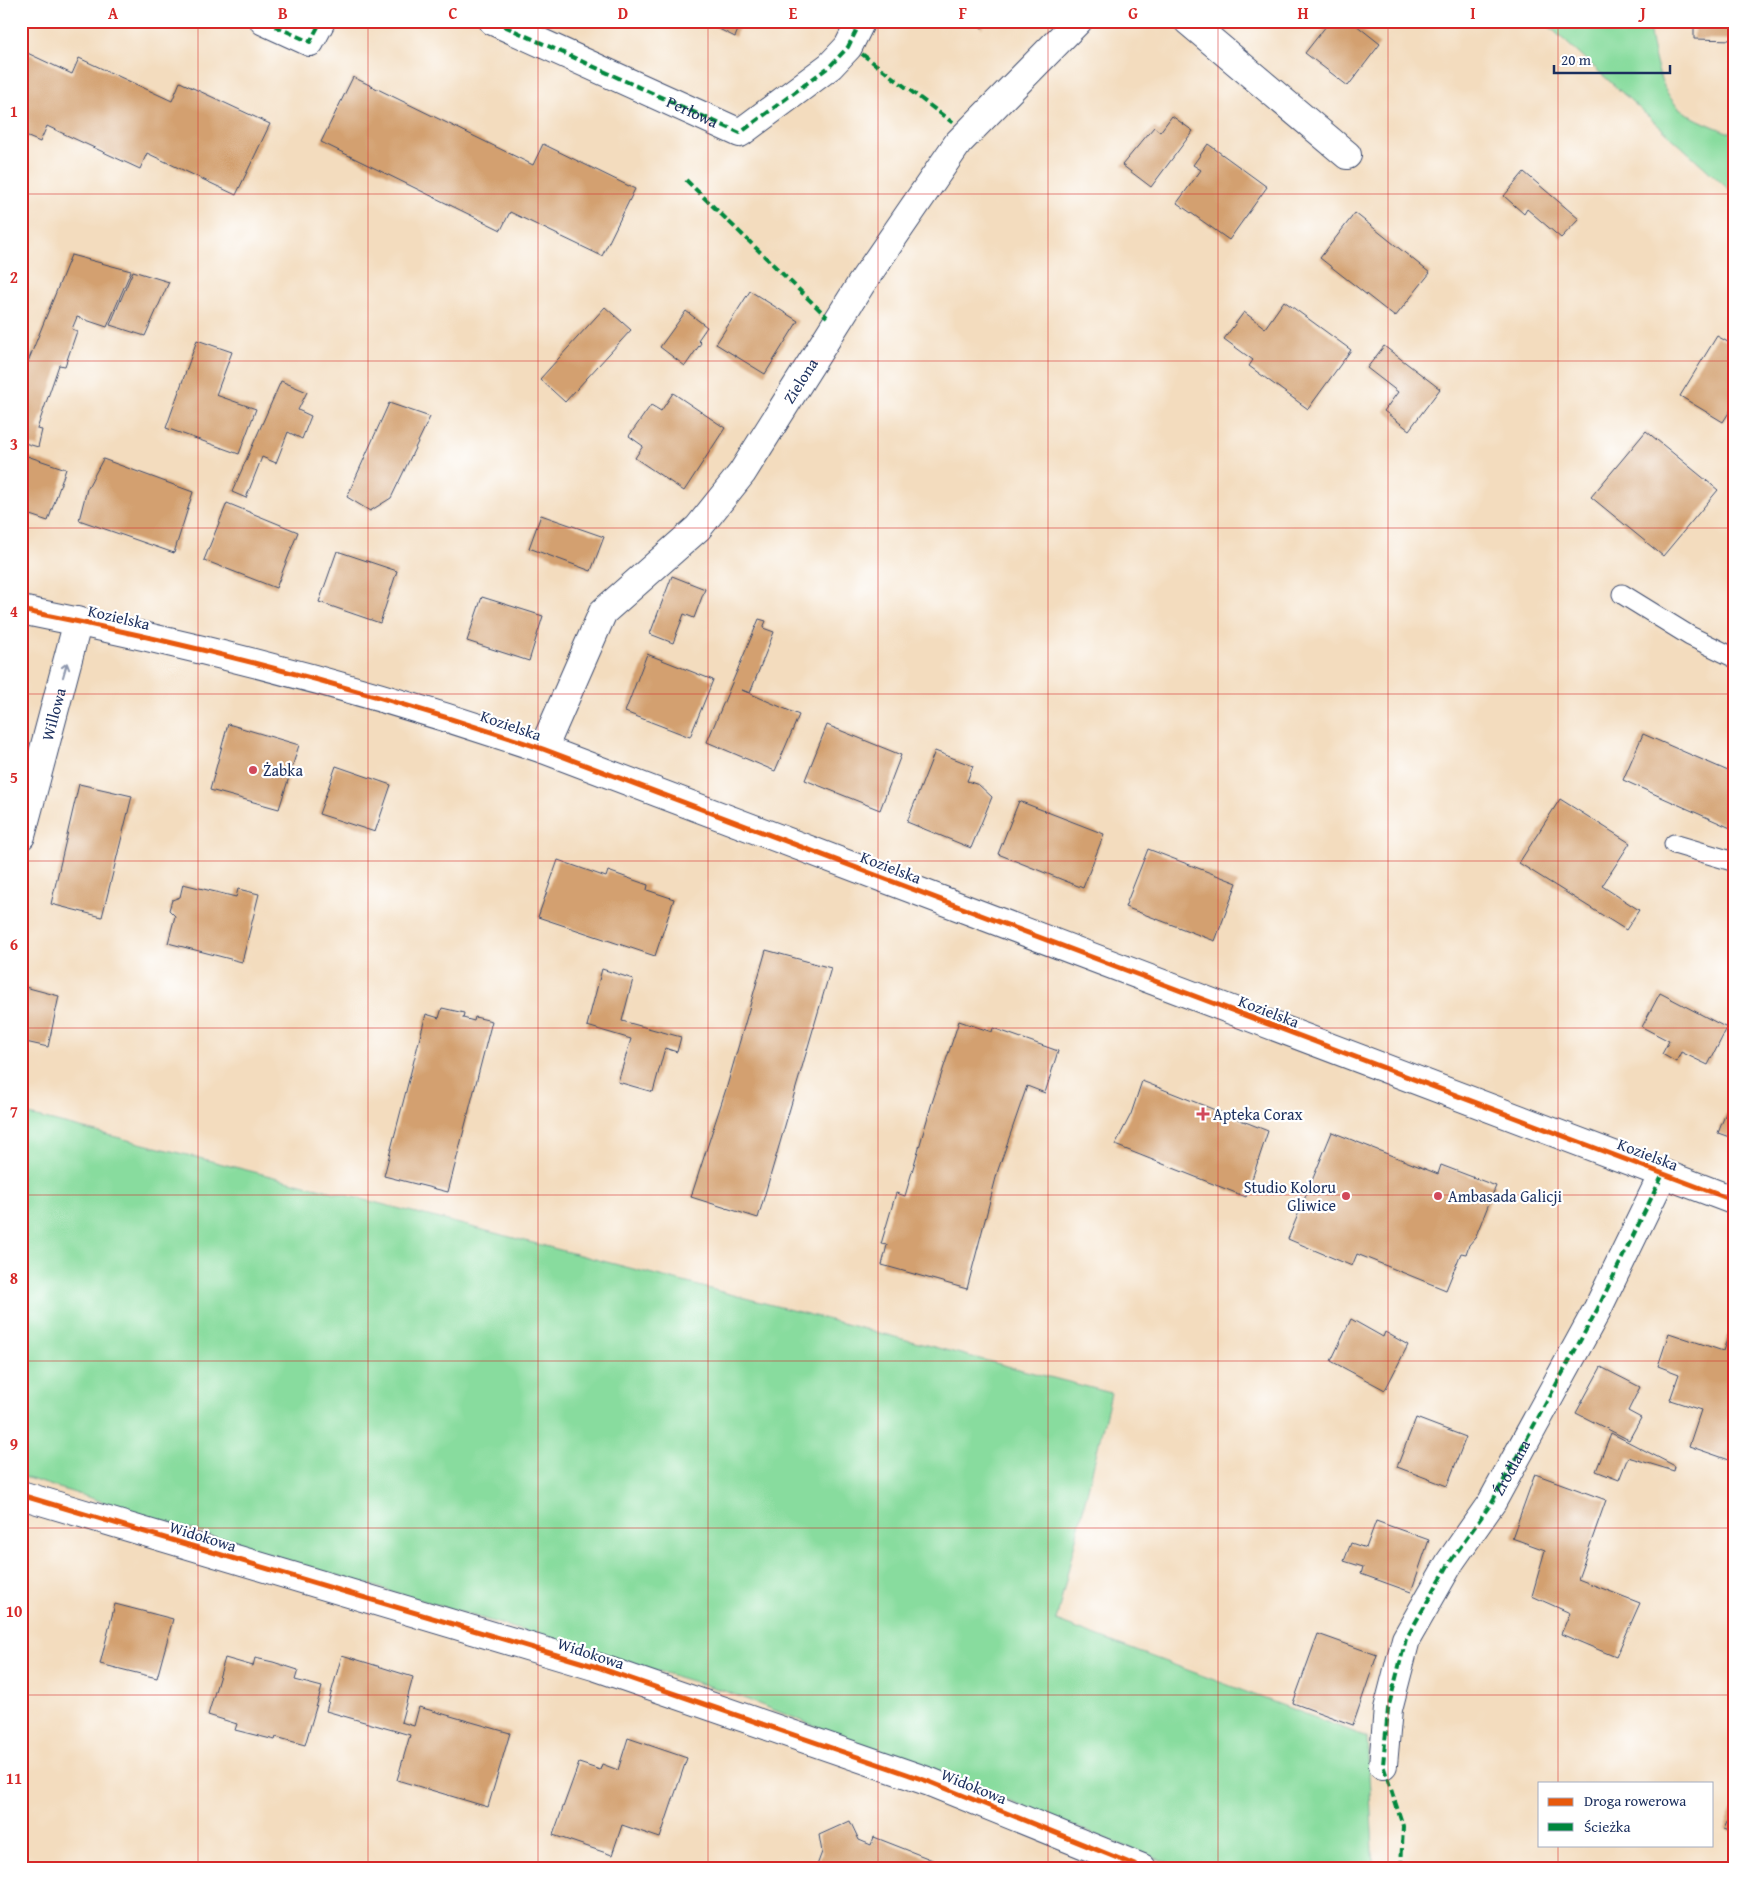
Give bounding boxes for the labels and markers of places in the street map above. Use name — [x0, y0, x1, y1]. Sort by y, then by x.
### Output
place label: Żabka — [263, 758, 303, 782]
marker: Żabka — [247, 764, 259, 776]
place label: Apteka Corax — [1213, 1102, 1304, 1126]
marker: Apteka Corax — [1197, 1108, 1209, 1120]
place label: Studio Koloru Gliwice — [1244, 1175, 1336, 1217]
place label: Ambasada Galicji — [1448, 1184, 1563, 1208]
marker: Studio Koloru Gliwice — [1340, 1190, 1352, 1202]
marker: Ambasada Galicji — [1432, 1190, 1444, 1202]

